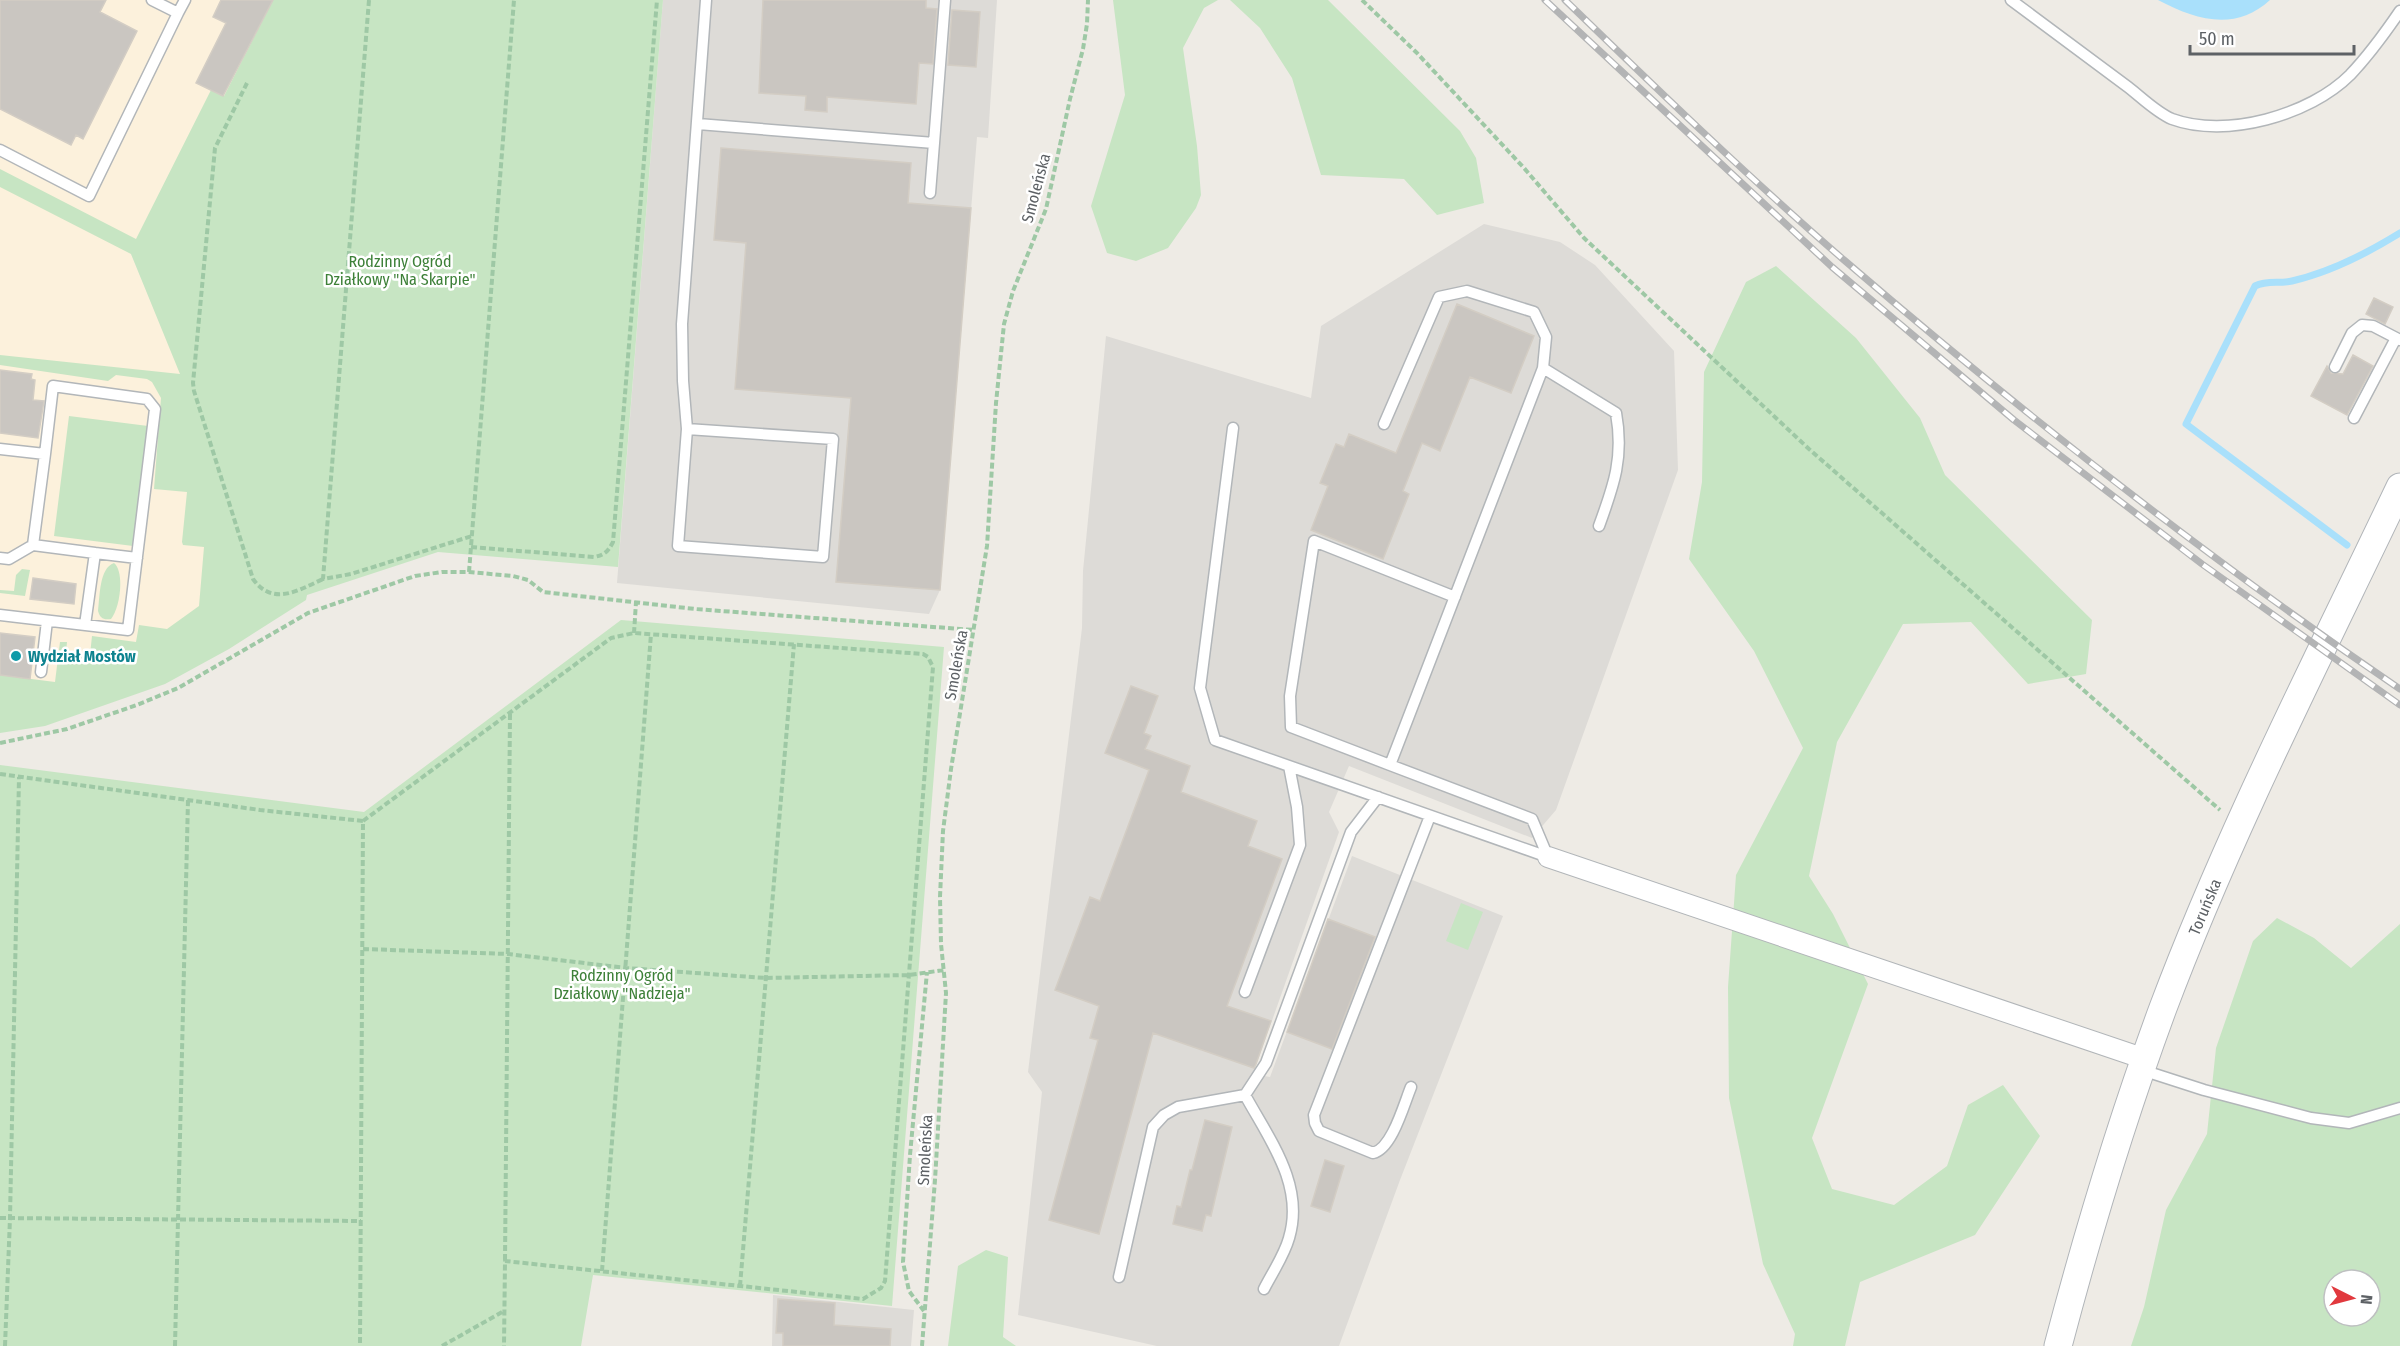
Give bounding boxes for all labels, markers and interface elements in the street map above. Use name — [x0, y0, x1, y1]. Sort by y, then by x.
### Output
scale bar — [2190, 18, 2354, 56]
text: 50 m — [2199, 28, 2235, 50]
street label: Smoleńska — [1018, 151, 1054, 225]
park label: Rodzinny Ogród Działkowy "Na Skarpie" — [324, 252, 476, 289]
street label: Smoleńska — [940, 628, 972, 702]
place label: Wydział Mostów — [28, 647, 136, 666]
marker: Wydział Mostów — [9, 649, 23, 663]
street label: Toruńska — [2185, 876, 2225, 938]
park label: Rodzinny Ogród Działkowy "Nadzieja" — [553, 966, 691, 1003]
street label: Smoleńska — [914, 1114, 936, 1186]
north arrow — [2322, 1268, 2382, 1328]
text: N — [2356, 1294, 2376, 1305]

